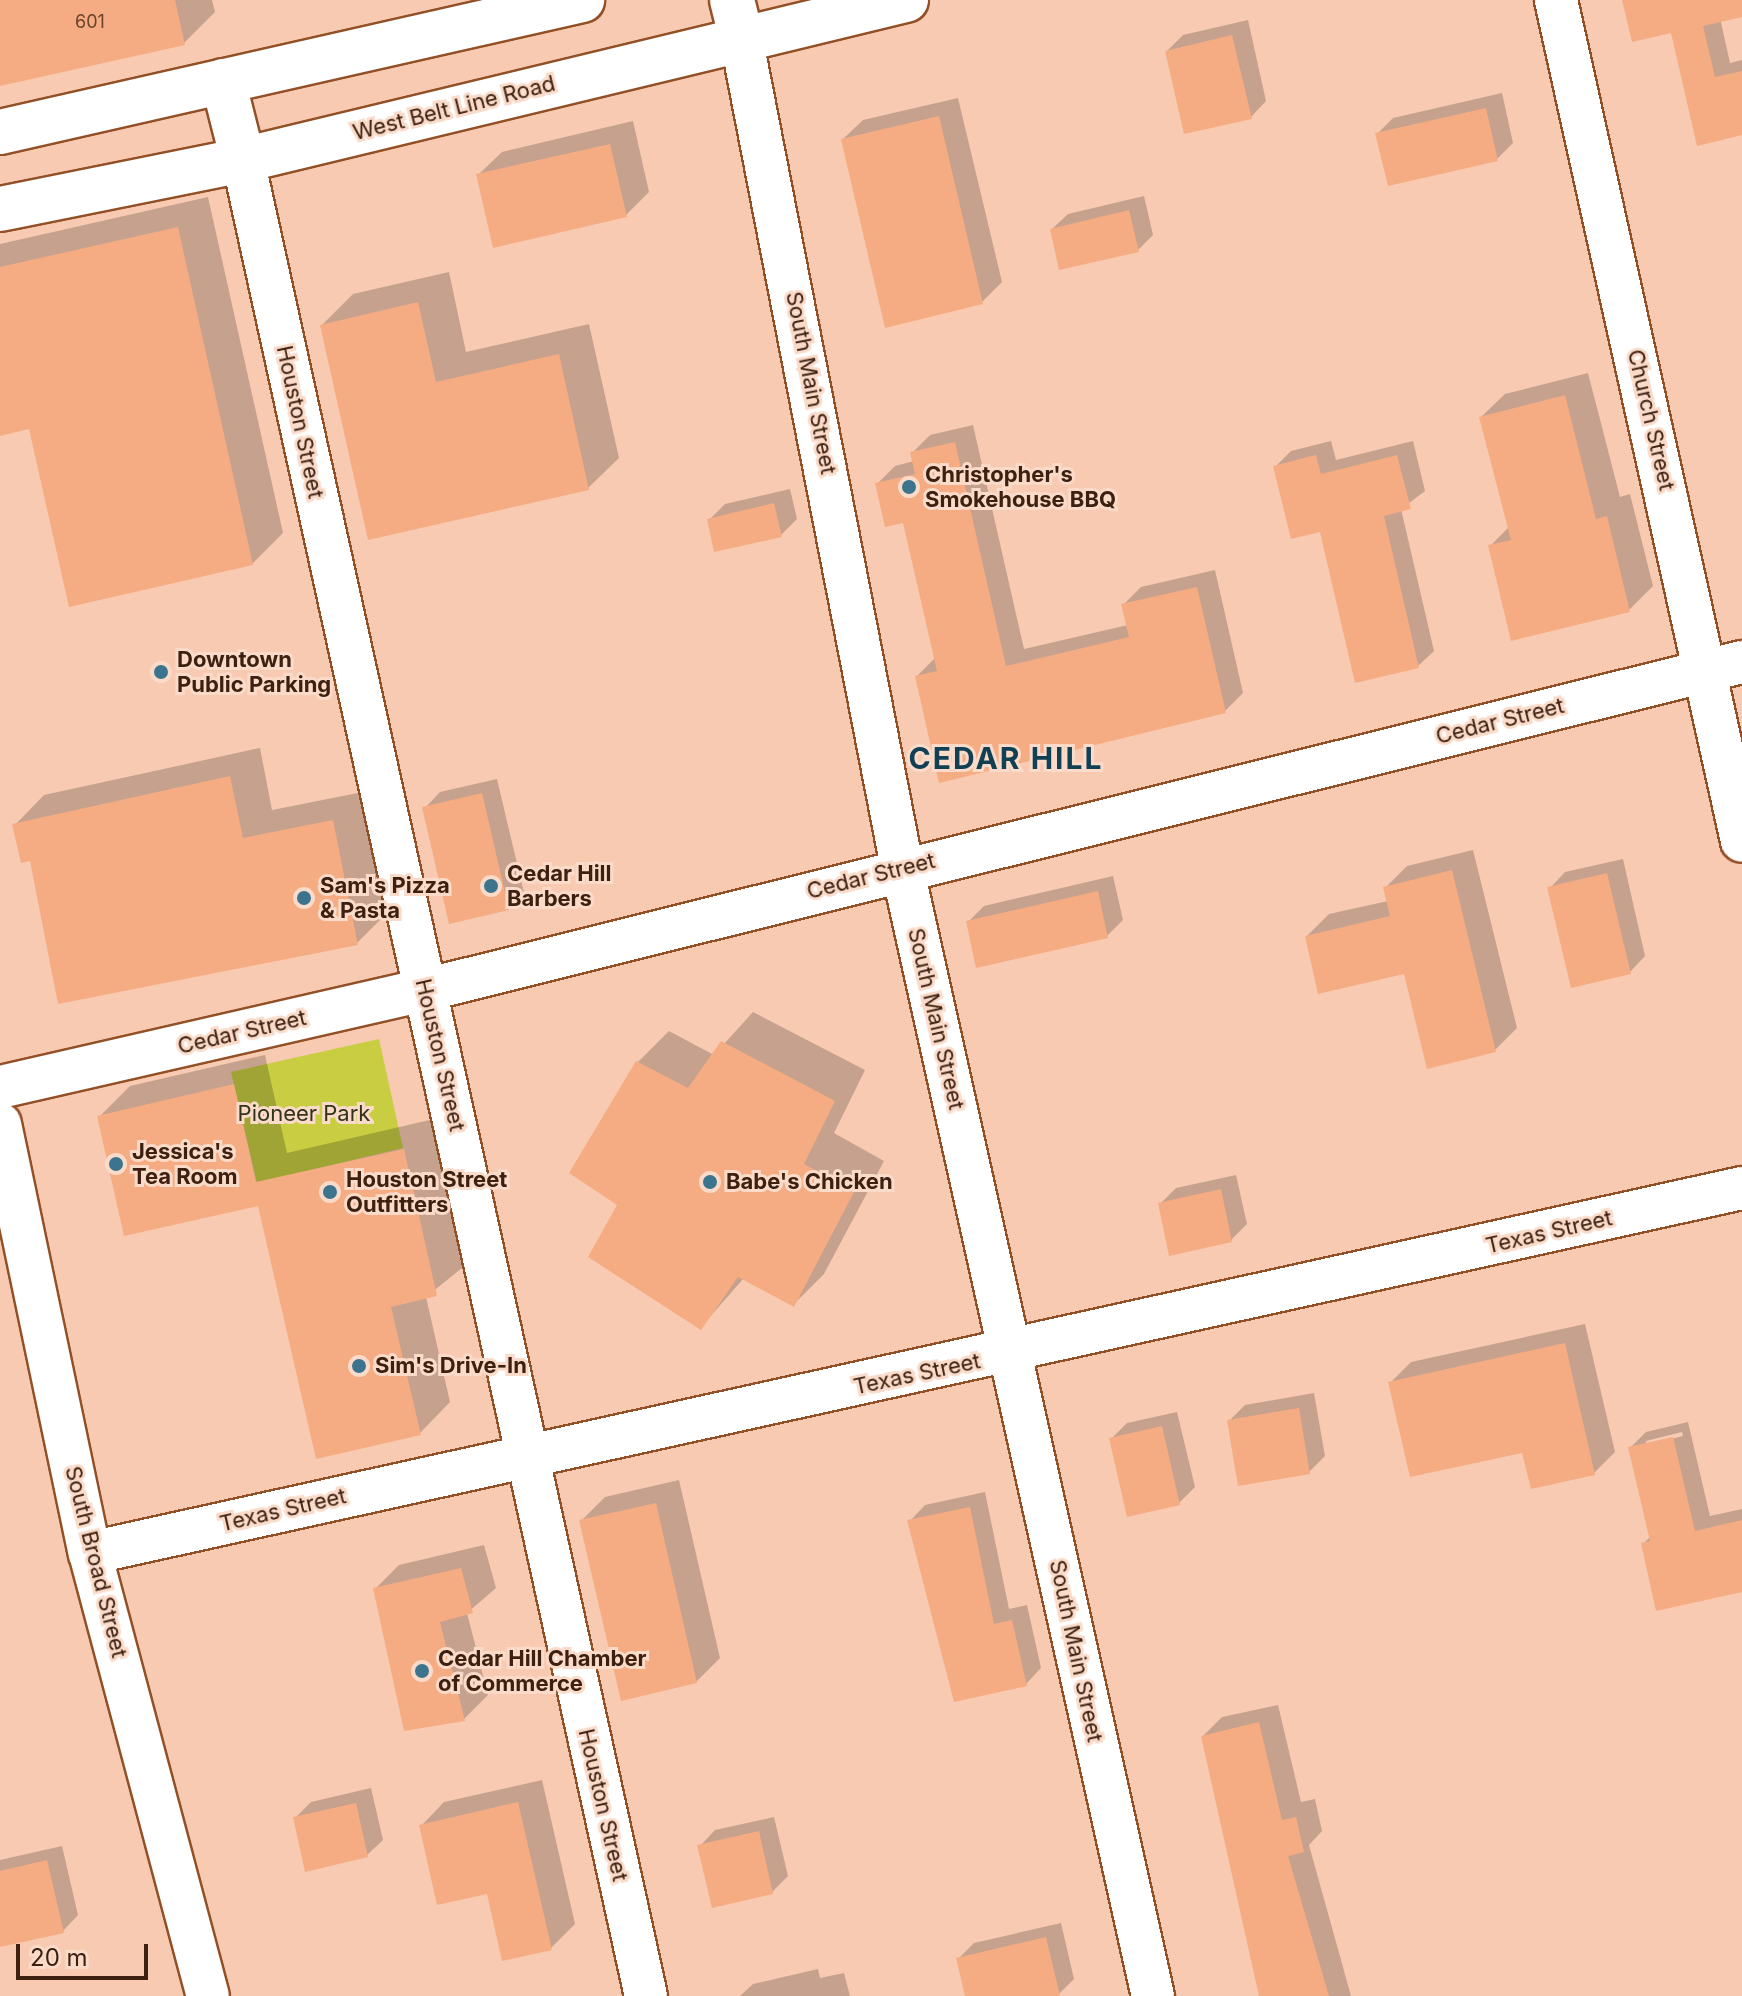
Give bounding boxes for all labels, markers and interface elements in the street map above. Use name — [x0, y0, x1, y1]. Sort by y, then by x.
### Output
house number: 601 — [75, 11, 105, 33]
street label: West Belt Line Road — [350, 70, 558, 146]
street label: South Main Street — [780, 289, 842, 477]
street label: Houston Street — [271, 343, 329, 501]
street label: Church Street — [1622, 347, 1680, 493]
place label: Christopher's Smokehouse BBQ — [925, 461, 1116, 512]
marker: Christopher's Smokehouse BBQ — [900, 478, 918, 496]
place label: Downtown Public Parking — [177, 646, 331, 698]
marker: Downtown Public Parking — [152, 663, 170, 681]
street label: Cedar Street — [1433, 692, 1567, 750]
district label: CEDAR HILL — [909, 740, 1103, 776]
street label: Cedar Street — [804, 847, 938, 905]
place label: Cedar Hill Barbers — [507, 860, 612, 912]
place label: Sam's Pizza & Pasta — [320, 872, 450, 924]
marker: Cedar Hill Barbers — [482, 877, 500, 895]
marker: Sam's Pizza & Pasta — [295, 889, 313, 907]
street label: South Main Street — [902, 926, 970, 1112]
street label: Houston Street — [410, 976, 470, 1134]
street label: Cedar Street — [175, 1004, 309, 1060]
park label: Pioneer Park — [238, 1101, 370, 1127]
place label: Jessica's Tea Room — [132, 1138, 238, 1190]
marker: Jessica's Tea Room — [107, 1155, 125, 1173]
place label: Houston Street Outfitters — [346, 1166, 507, 1218]
place label: Babe's Chicken — [726, 1169, 893, 1195]
marker: Babe's Chicken — [701, 1173, 719, 1191]
marker: Houston Street Outfitters — [321, 1183, 339, 1201]
street label: Texas Street — [1483, 1205, 1615, 1259]
street label: Texas Street — [851, 1348, 983, 1400]
place label: Sim's Drive-In — [375, 1353, 527, 1379]
marker: Sim's Drive-In — [350, 1357, 368, 1375]
street label: South Broad Street — [59, 1463, 133, 1661]
street label: Texas Street — [217, 1483, 349, 1537]
street label: South Main Street — [1044, 1558, 1108, 1744]
place label: Cedar Hill Chamber of Commerce — [438, 1645, 646, 1696]
marker: Cedar Hill Chamber of Commerce — [413, 1662, 431, 1680]
street label: Houston Street — [573, 1726, 633, 1884]
scale bar — [20, 1928, 152, 1978]
text: 20 m — [30, 1943, 88, 1972]

